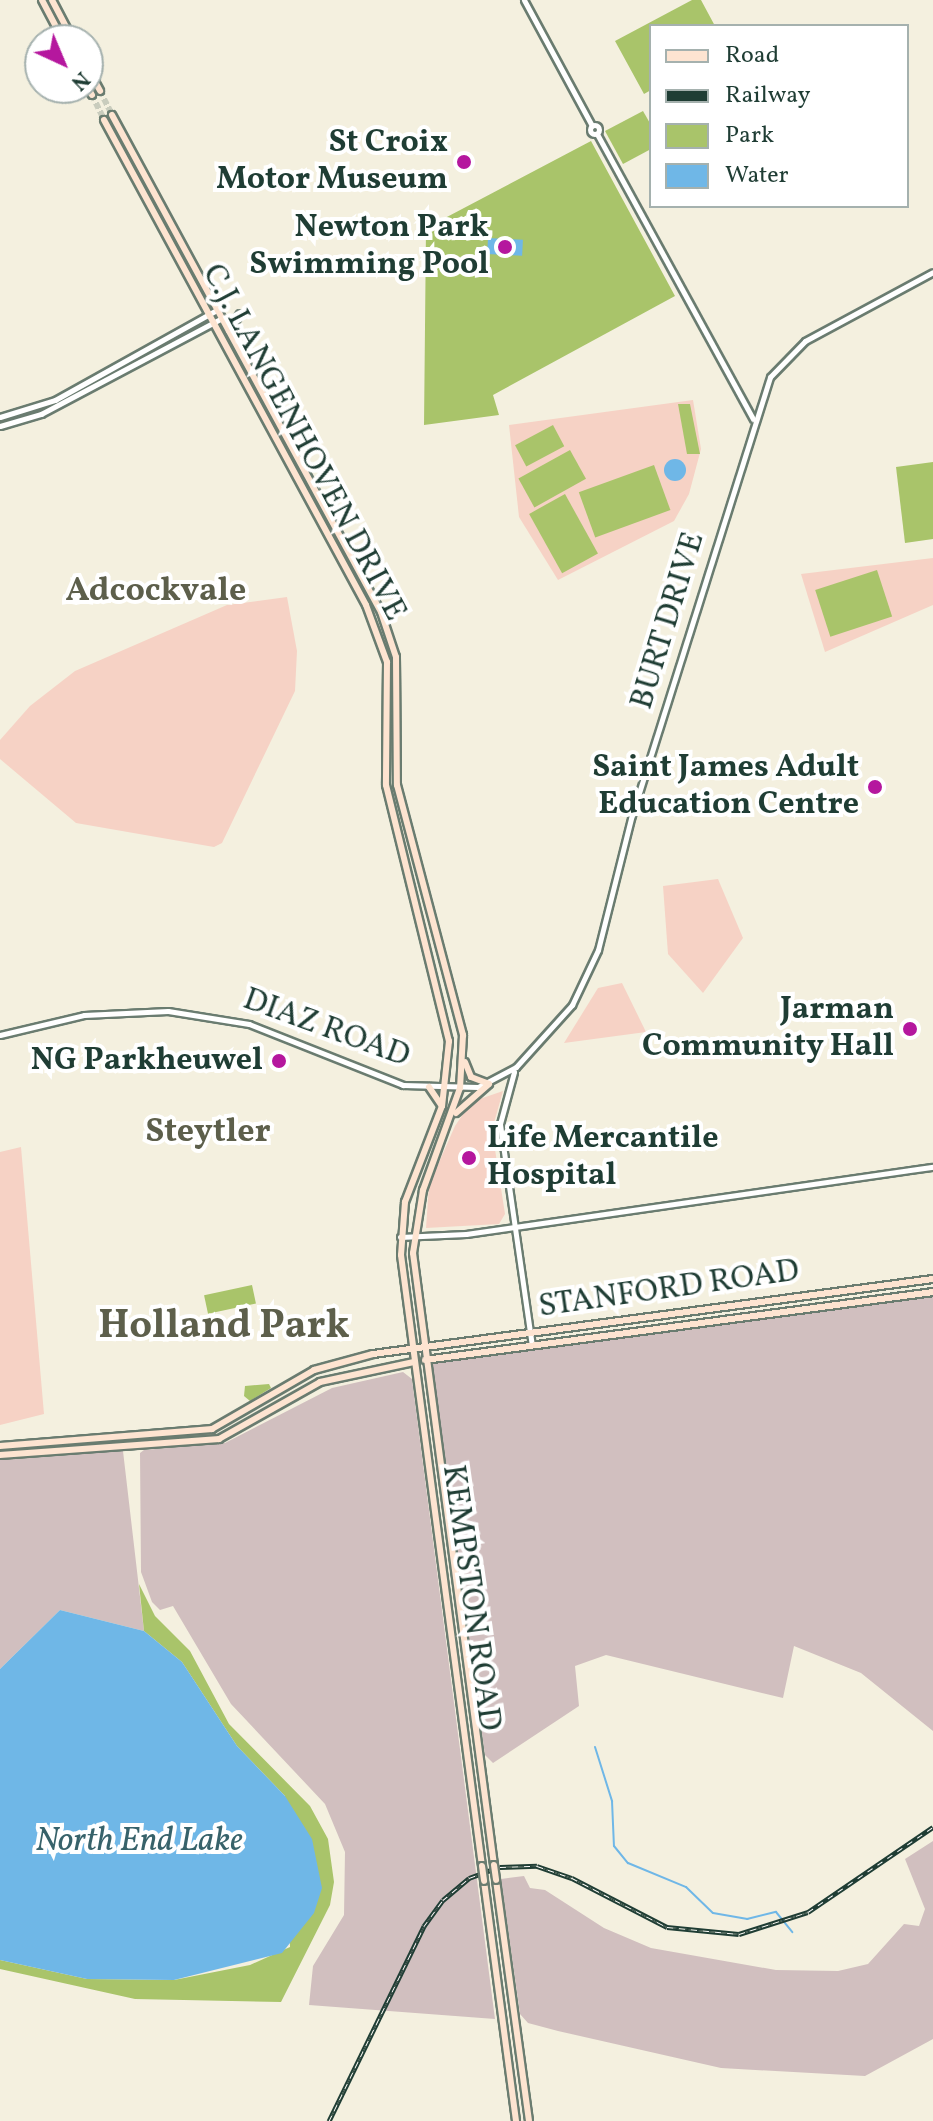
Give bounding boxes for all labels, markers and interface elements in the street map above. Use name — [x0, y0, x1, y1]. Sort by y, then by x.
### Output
north arrow — [24, 24, 104, 104]
legend — [649, 24, 909, 208]
text: Road — [725, 39, 779, 73]
text: N — [63, 63, 96, 97]
text: Railway — [725, 79, 811, 113]
text: Park — [725, 119, 774, 153]
place label: St Croix Motor Museum — [216, 125, 448, 200]
marker: St Croix Motor Museum — [455, 153, 473, 171]
text: Water — [725, 159, 789, 193]
place label: Newton Park Swimming Pool — [249, 210, 489, 285]
marker: Newton Park Swimming Pool — [496, 238, 514, 256]
street label: C.J. LANGENHOVEN DRIVE — [193, 258, 413, 628]
street label: BURT DRIVE — [624, 527, 714, 715]
district label: Adcockvale — [66, 572, 246, 612]
place label: Saint James Adult Education Centre — [592, 750, 859, 825]
marker: Saint James Adult Education Centre — [866, 778, 884, 796]
street label: DIAZ ROAD — [238, 981, 414, 1077]
place label: Jarman Community Hall — [641, 992, 894, 1067]
marker: Jarman Community Hall — [901, 1020, 919, 1038]
place label: NG Parkheuwel — [31, 1042, 263, 1080]
marker: NG Parkheuwel — [270, 1052, 288, 1070]
district label: Steytler — [145, 1113, 271, 1153]
place label: Life Mercantile Hospital — [487, 1121, 719, 1196]
marker: Life Mercantile Hospital — [458, 1147, 480, 1169]
street label: STANFORD ROAD — [536, 1253, 802, 1327]
district label: Holland Park — [98, 1303, 350, 1351]
street label: KEMPSTON ROAD — [432, 1463, 508, 1733]
water label: North End Lake — [35, 1822, 243, 1862]

